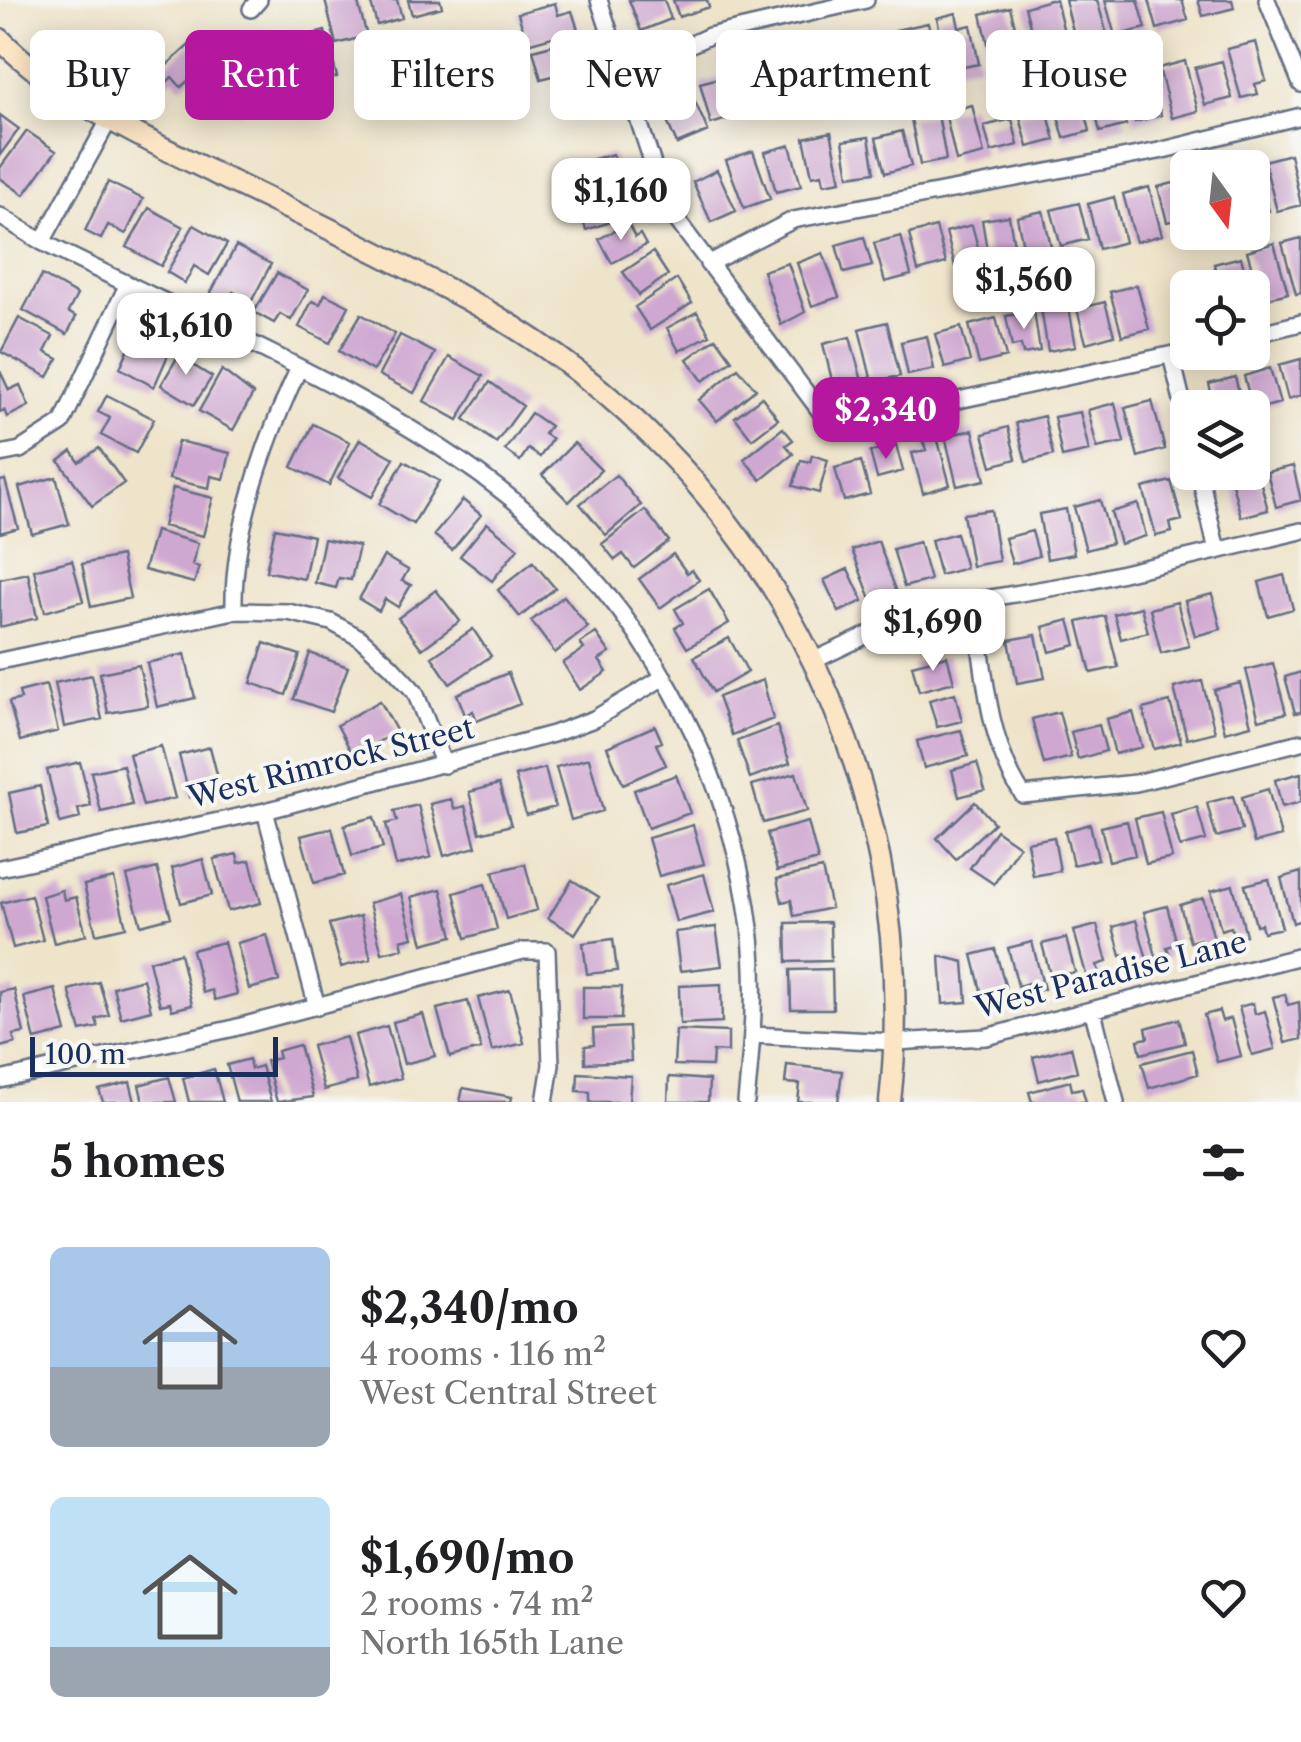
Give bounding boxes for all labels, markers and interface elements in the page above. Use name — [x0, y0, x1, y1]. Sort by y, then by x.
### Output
chip: Buy — [30, 30, 165, 120]
chip: Rent — [185, 30, 334, 120]
chip: Filters — [354, 30, 530, 120]
chip: New — [550, 30, 696, 120]
chip: Apartment — [716, 30, 966, 120]
chip: House — [986, 30, 1163, 120]
north arrow — [1170, 150, 1270, 250]
map controls — [1170, 150, 1270, 490]
pin: $1,160 — [540, 158, 702, 243]
text: $1,160 — [574, 171, 668, 210]
pin: $1,560 — [943, 247, 1105, 332]
text: $1,560 — [975, 260, 1073, 299]
button: locate — [1170, 270, 1270, 370]
pin: $1,610 — [105, 293, 267, 378]
text: $1,610 — [139, 306, 233, 345]
pin: $2,340 — [805, 377, 967, 462]
text: $2,340 — [835, 390, 938, 429]
button: layers — [1170, 390, 1270, 490]
pin: $1,690 — [852, 589, 1014, 674]
text: $1,690 — [883, 602, 983, 641]
street label: West Rimrock Street — [183, 709, 478, 816]
street label: West Paradise Lane — [970, 923, 1250, 1026]
scale bar — [30, 1032, 278, 1076]
text: 100 m — [45, 1037, 126, 1071]
icon: filters — [1196, 1135, 1251, 1190]
text: 5 homes — [50, 1136, 226, 1188]
text: $2,340/mo — [360, 1282, 579, 1334]
icon: home — [130, 1287, 250, 1407]
icon: heart — [1196, 1320, 1251, 1375]
text: 4 rooms · 116 m² — [360, 1334, 606, 1373]
text: West Central Street — [360, 1373, 657, 1412]
text: $1,690/mo — [360, 1532, 574, 1584]
icon: home — [130, 1537, 250, 1657]
icon: heart — [1196, 1570, 1251, 1625]
text: 2 rooms · 74 m² — [360, 1584, 594, 1623]
text: North 165th Lane — [360, 1623, 624, 1662]

